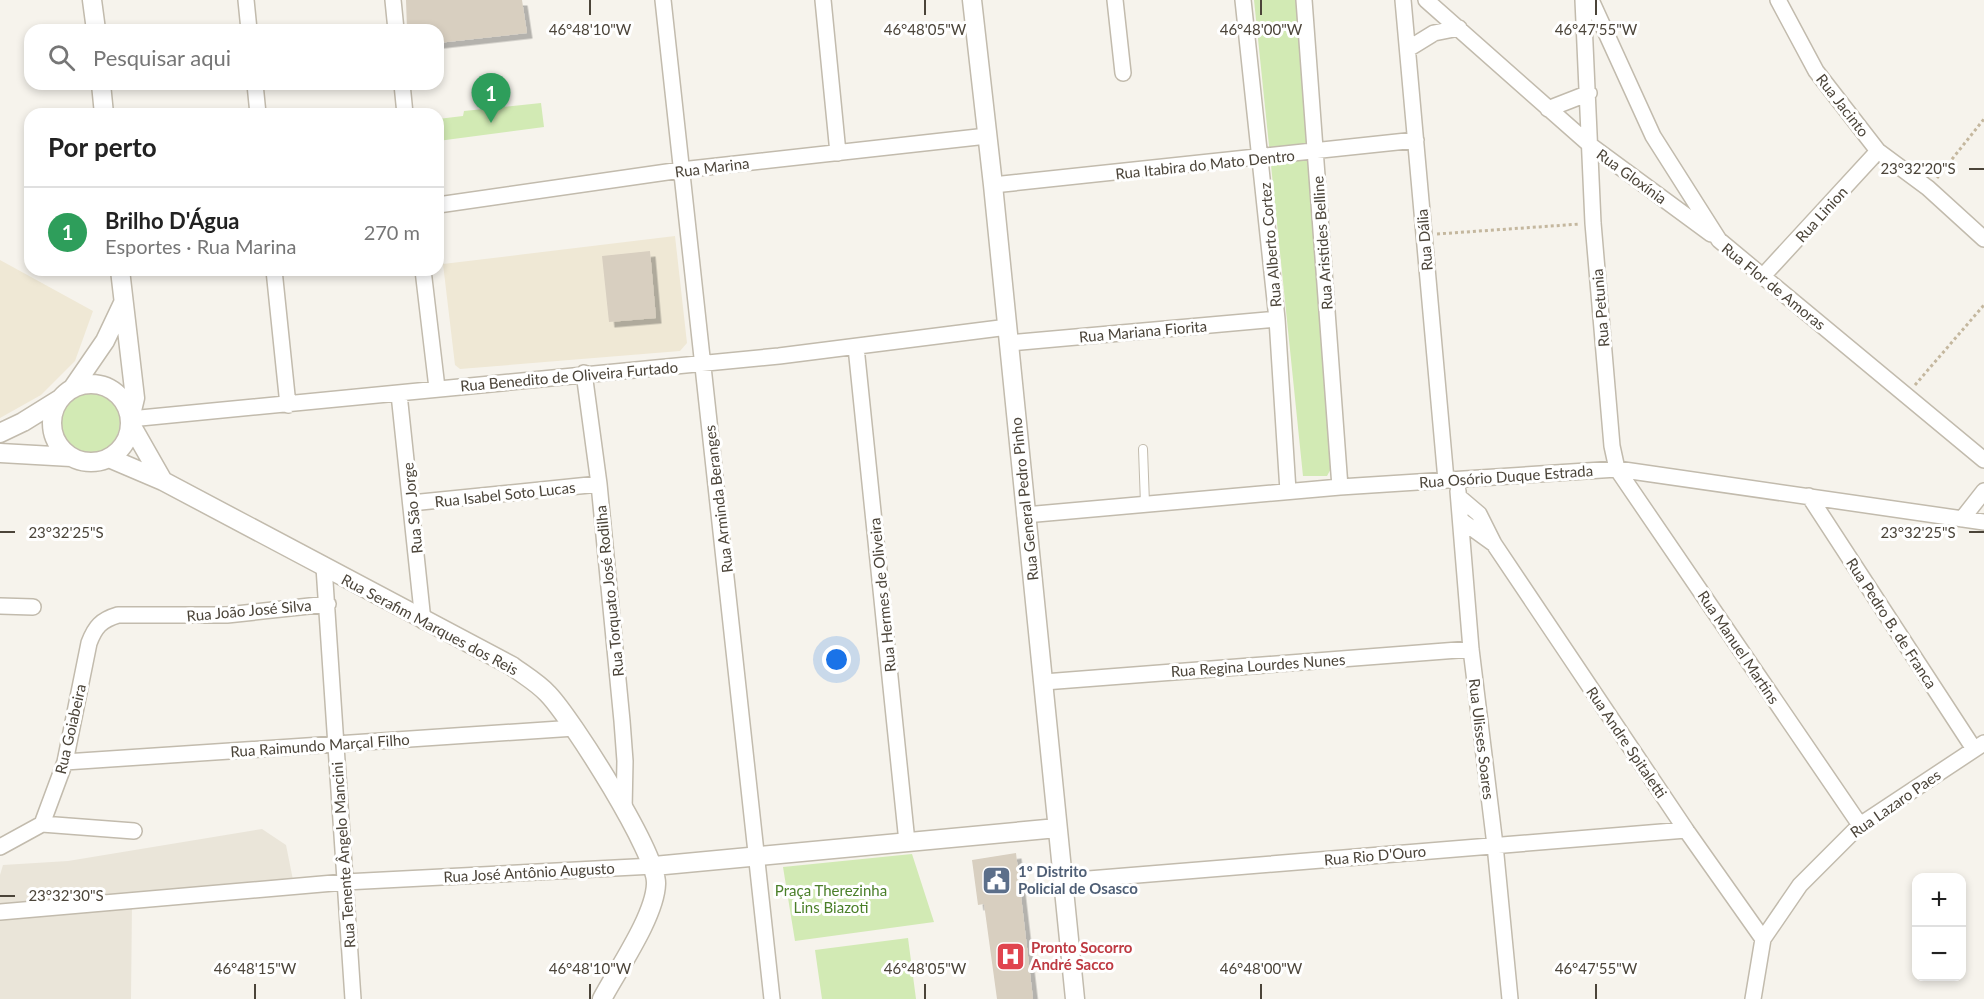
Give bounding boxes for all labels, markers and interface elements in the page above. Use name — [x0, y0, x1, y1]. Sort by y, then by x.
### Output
text: 46°48'10"W — [549, 20, 632, 38]
text: 46°48'05"W — [884, 20, 967, 38]
text: 46°48'00"W — [1220, 20, 1303, 38]
text: 46°47'55"W — [1555, 20, 1638, 38]
search box — [24, 24, 444, 90]
icon: search — [45, 41, 78, 74]
text: Pesquisar aqui — [93, 44, 231, 71]
street label: Rua Jacinto — [1813, 70, 1873, 140]
pin: 1 — [472, 74, 510, 123]
text: Por perto — [48, 131, 157, 163]
street label: Rua Gloxínia — [1594, 145, 1670, 207]
street label: Rua Itabira do Mato Dentro — [1114, 146, 1296, 182]
street label: Rua Marina — [674, 154, 750, 180]
text: 23°32'20"S — [1880, 159, 1956, 177]
street label: Rua Aristides Belline — [1308, 175, 1336, 311]
street label: Rua Alberto Cortez — [1256, 182, 1284, 308]
street label: Rua Linion — [1791, 182, 1851, 246]
text: Brilho D'Água — [105, 207, 240, 234]
street label: Rua Dália — [1412, 208, 1436, 272]
text: 1 — [62, 220, 73, 244]
text: 270 m — [364, 220, 420, 244]
text: Esportes · Rua Marina — [105, 234, 296, 258]
street label: Rua Flor de Amoras — [1719, 239, 1829, 333]
street label: Rua Petunia — [1588, 268, 1612, 348]
street label: Rua Mariana Fiorita — [1078, 316, 1208, 346]
street label: Rua Benedito de Oliveira Furtado — [459, 358, 679, 394]
street label: Rua General Pedro Pinho — [1006, 416, 1042, 582]
street label: Rua Arminda Beranges — [700, 424, 736, 574]
street label: Rua São Jorge — [398, 461, 426, 554]
street label: Rua Osório Duque Estrada — [1418, 461, 1594, 491]
street label: Rua Isabel Soto Lucas — [434, 478, 576, 510]
street label: Rua Torquato José Rodilha — [591, 505, 627, 677]
street label: Rua Hermes de Oliveira — [865, 517, 899, 673]
text: 23°32'25"S — [28, 523, 104, 541]
text: 23°32'25"S — [1880, 523, 1956, 541]
street label: Rua Pedro B. de Franca — [1843, 554, 1941, 692]
street label: Rua Serafim Marques dos Reis — [338, 570, 522, 678]
street label: Rua Manuel Martins — [1694, 587, 1784, 707]
street label: Rua João José Silva — [186, 596, 312, 624]
your location — [822, 645, 851, 674]
street label: Rua Regina Lourdes Nunes — [1170, 650, 1346, 680]
street label: Rua Ulisses Soares — [1466, 678, 1498, 800]
street label: Rua Goiabeira — [51, 682, 89, 776]
street label: Rua Andre Spitaletti — [1583, 683, 1671, 801]
street label: Rua Raimundo Marçal Filho — [230, 730, 410, 760]
street label: Rua Tenente Ângelo Mancini — [328, 761, 358, 949]
street label: Rua Lazaro Paes — [1846, 765, 1944, 841]
street label: Rua Rio D'Ouro — [1323, 842, 1427, 868]
street label: Rua José Antônio Augusto — [443, 859, 615, 885]
place label: 1º Distrito Policial de Osasco — [1018, 862, 1138, 897]
public building icon: 1º Distrito Policial de Osasco — [981, 864, 1013, 896]
map controls — [1912, 873, 1966, 981]
button: + — [1912, 873, 1966, 927]
park label: Praça Therezinha Lins Biazoti — [775, 881, 887, 916]
text: 23°32'30"S — [28, 886, 104, 904]
button: − — [1912, 927, 1966, 981]
place label: Pronto Socorro André Sacco — [1030, 938, 1133, 973]
hospital icon: Pronto Socorro André Sacco — [994, 940, 1026, 972]
text: 46°48'15"W — [214, 959, 297, 977]
text: 46°48'10"W — [549, 959, 632, 977]
text: 46°48'05"W — [884, 959, 967, 977]
text: 46°48'00"W — [1220, 959, 1303, 977]
text: 46°47'55"W — [1555, 959, 1638, 977]

